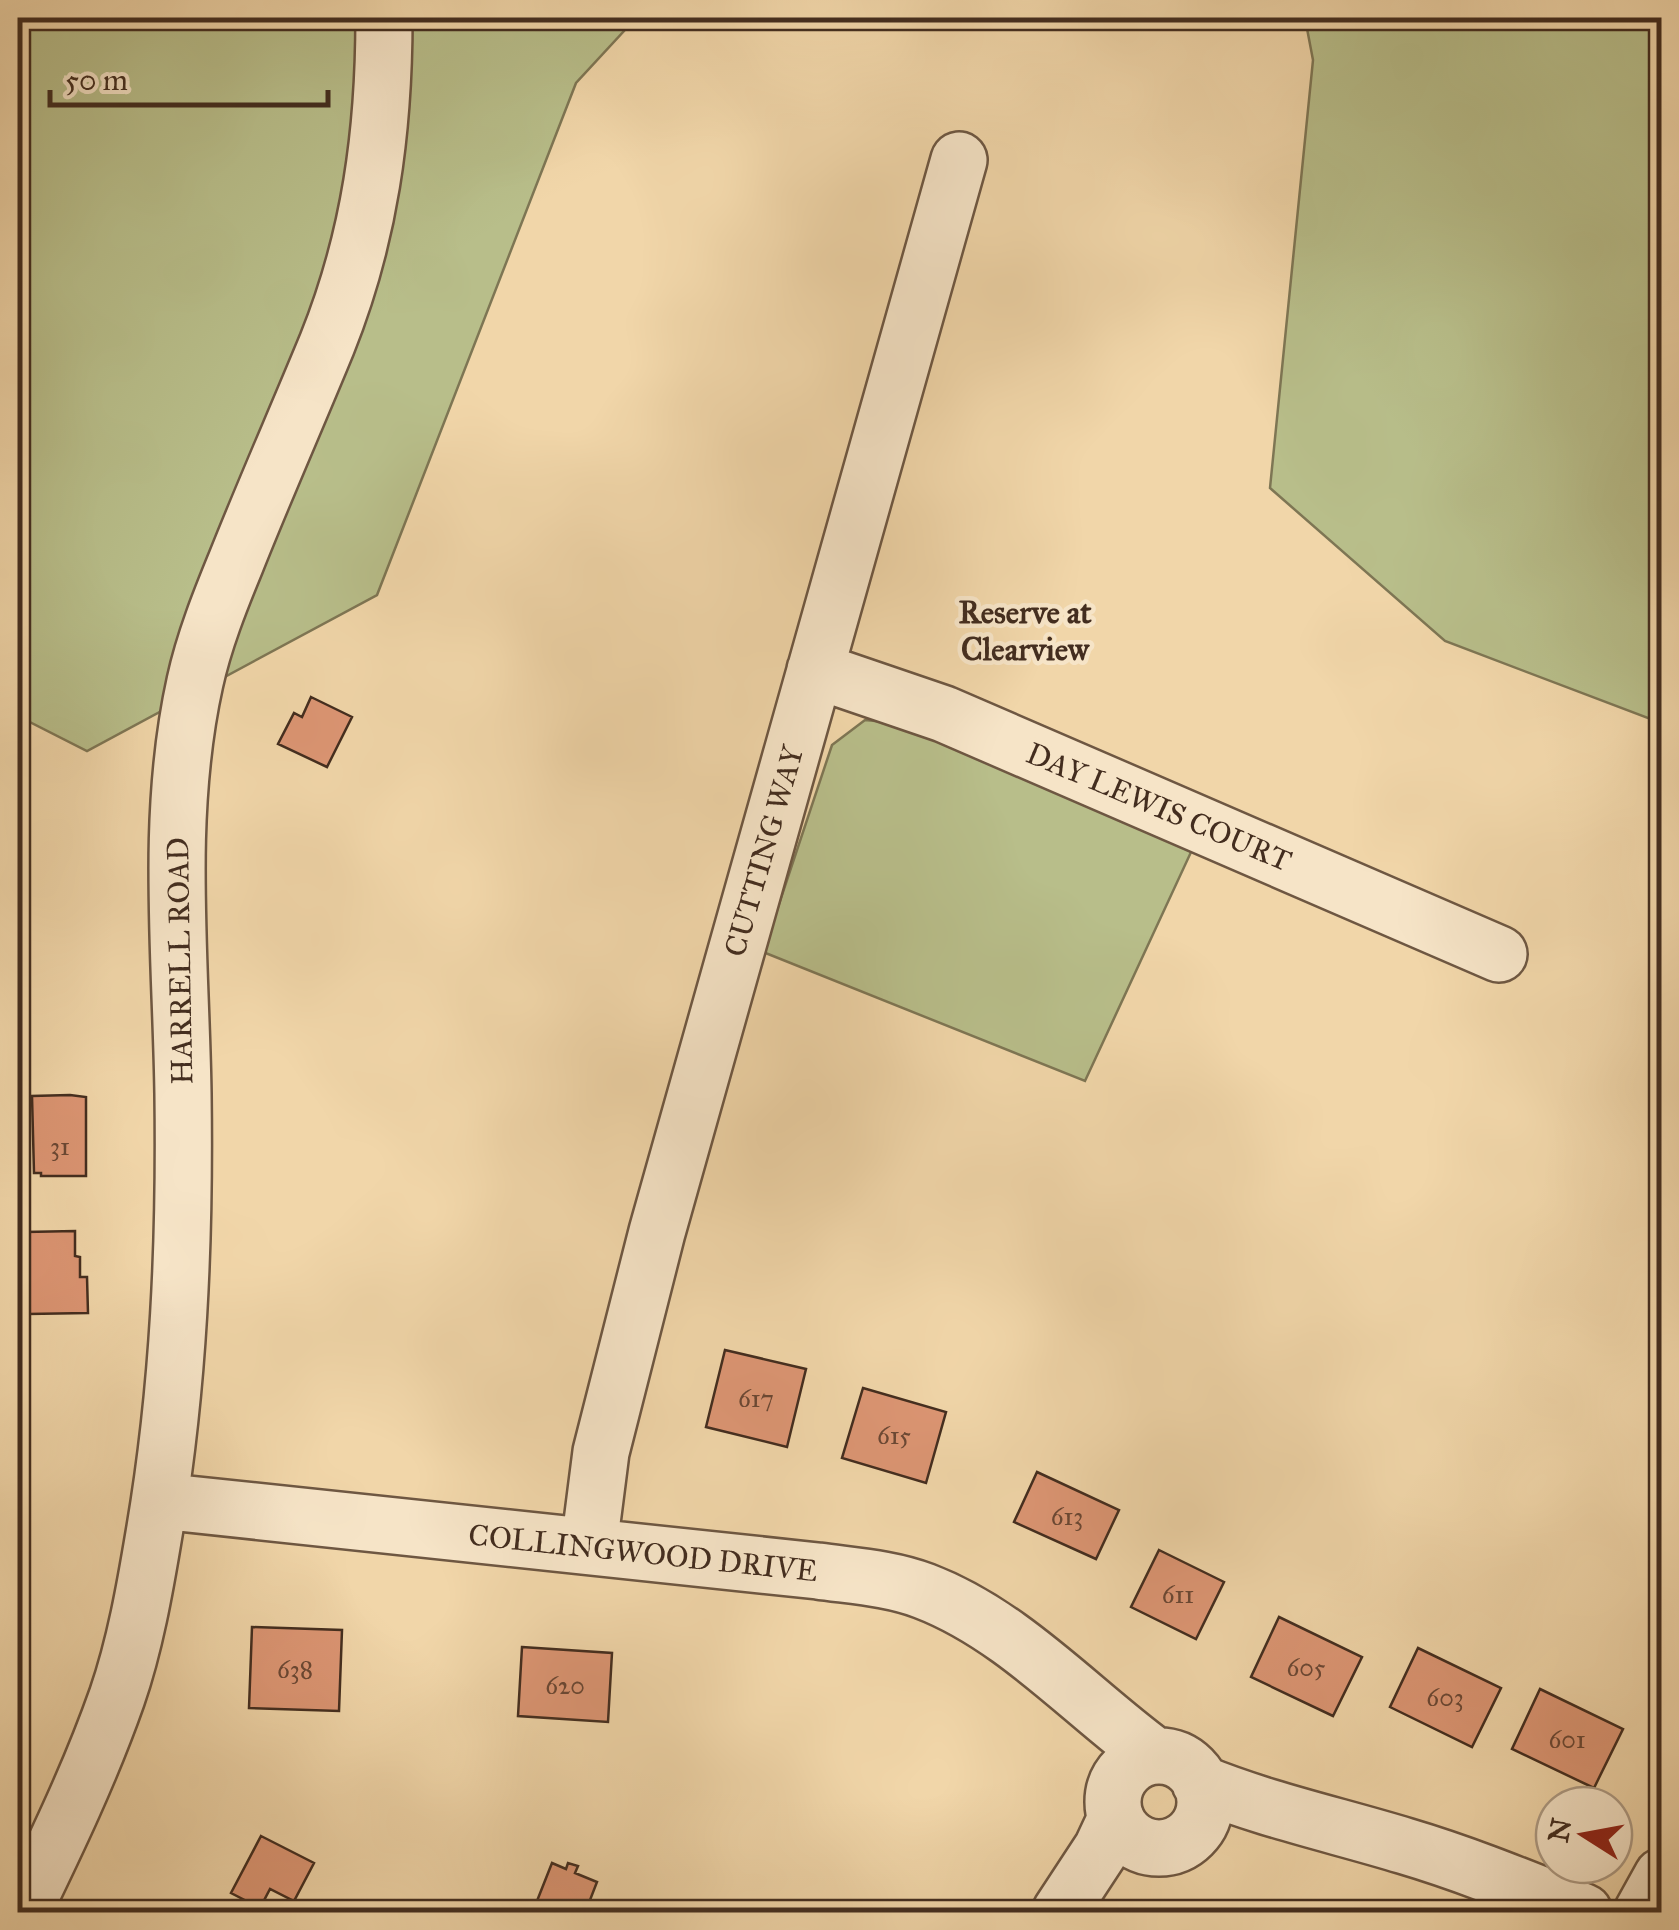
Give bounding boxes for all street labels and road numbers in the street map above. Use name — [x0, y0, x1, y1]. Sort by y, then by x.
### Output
street label: DAY LEWIS COURT — [1021, 735, 1297, 879]
street label: CUTTING WAY — [717, 740, 812, 961]
street label: HARRELL ROAD — [160, 837, 200, 1085]
street label: COLLINGWOOD DRIVE — [467, 1517, 819, 1589]

